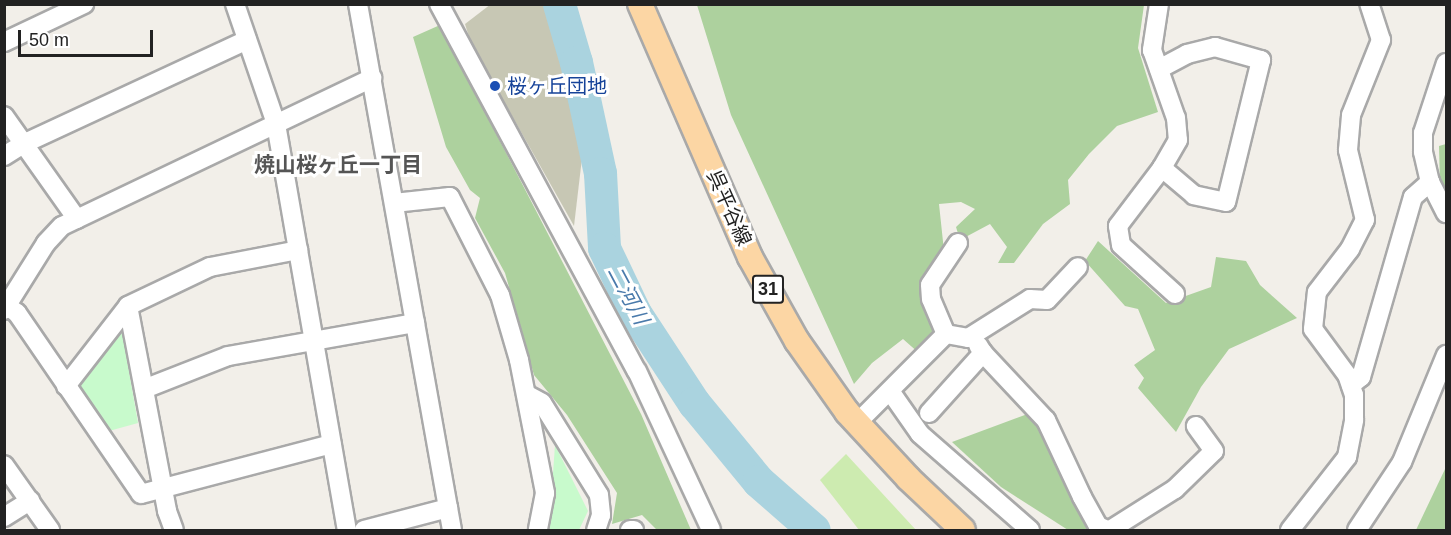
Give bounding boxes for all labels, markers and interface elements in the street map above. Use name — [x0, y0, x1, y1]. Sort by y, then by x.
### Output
scale bar — [21, 18, 156, 56]
text: 50 m — [29, 30, 69, 50]
place label: 桜ヶ丘団地 — [507, 74, 607, 98]
marker: 桜ヶ丘団地 — [488, 79, 502, 93]
district label: 焼山桜ヶ丘一丁目 — [254, 152, 422, 178]
street label: 呉平谷線 — [702, 167, 756, 249]
water label: 二河川 — [602, 261, 654, 329]
road number: 31 — [752, 274, 784, 304]

